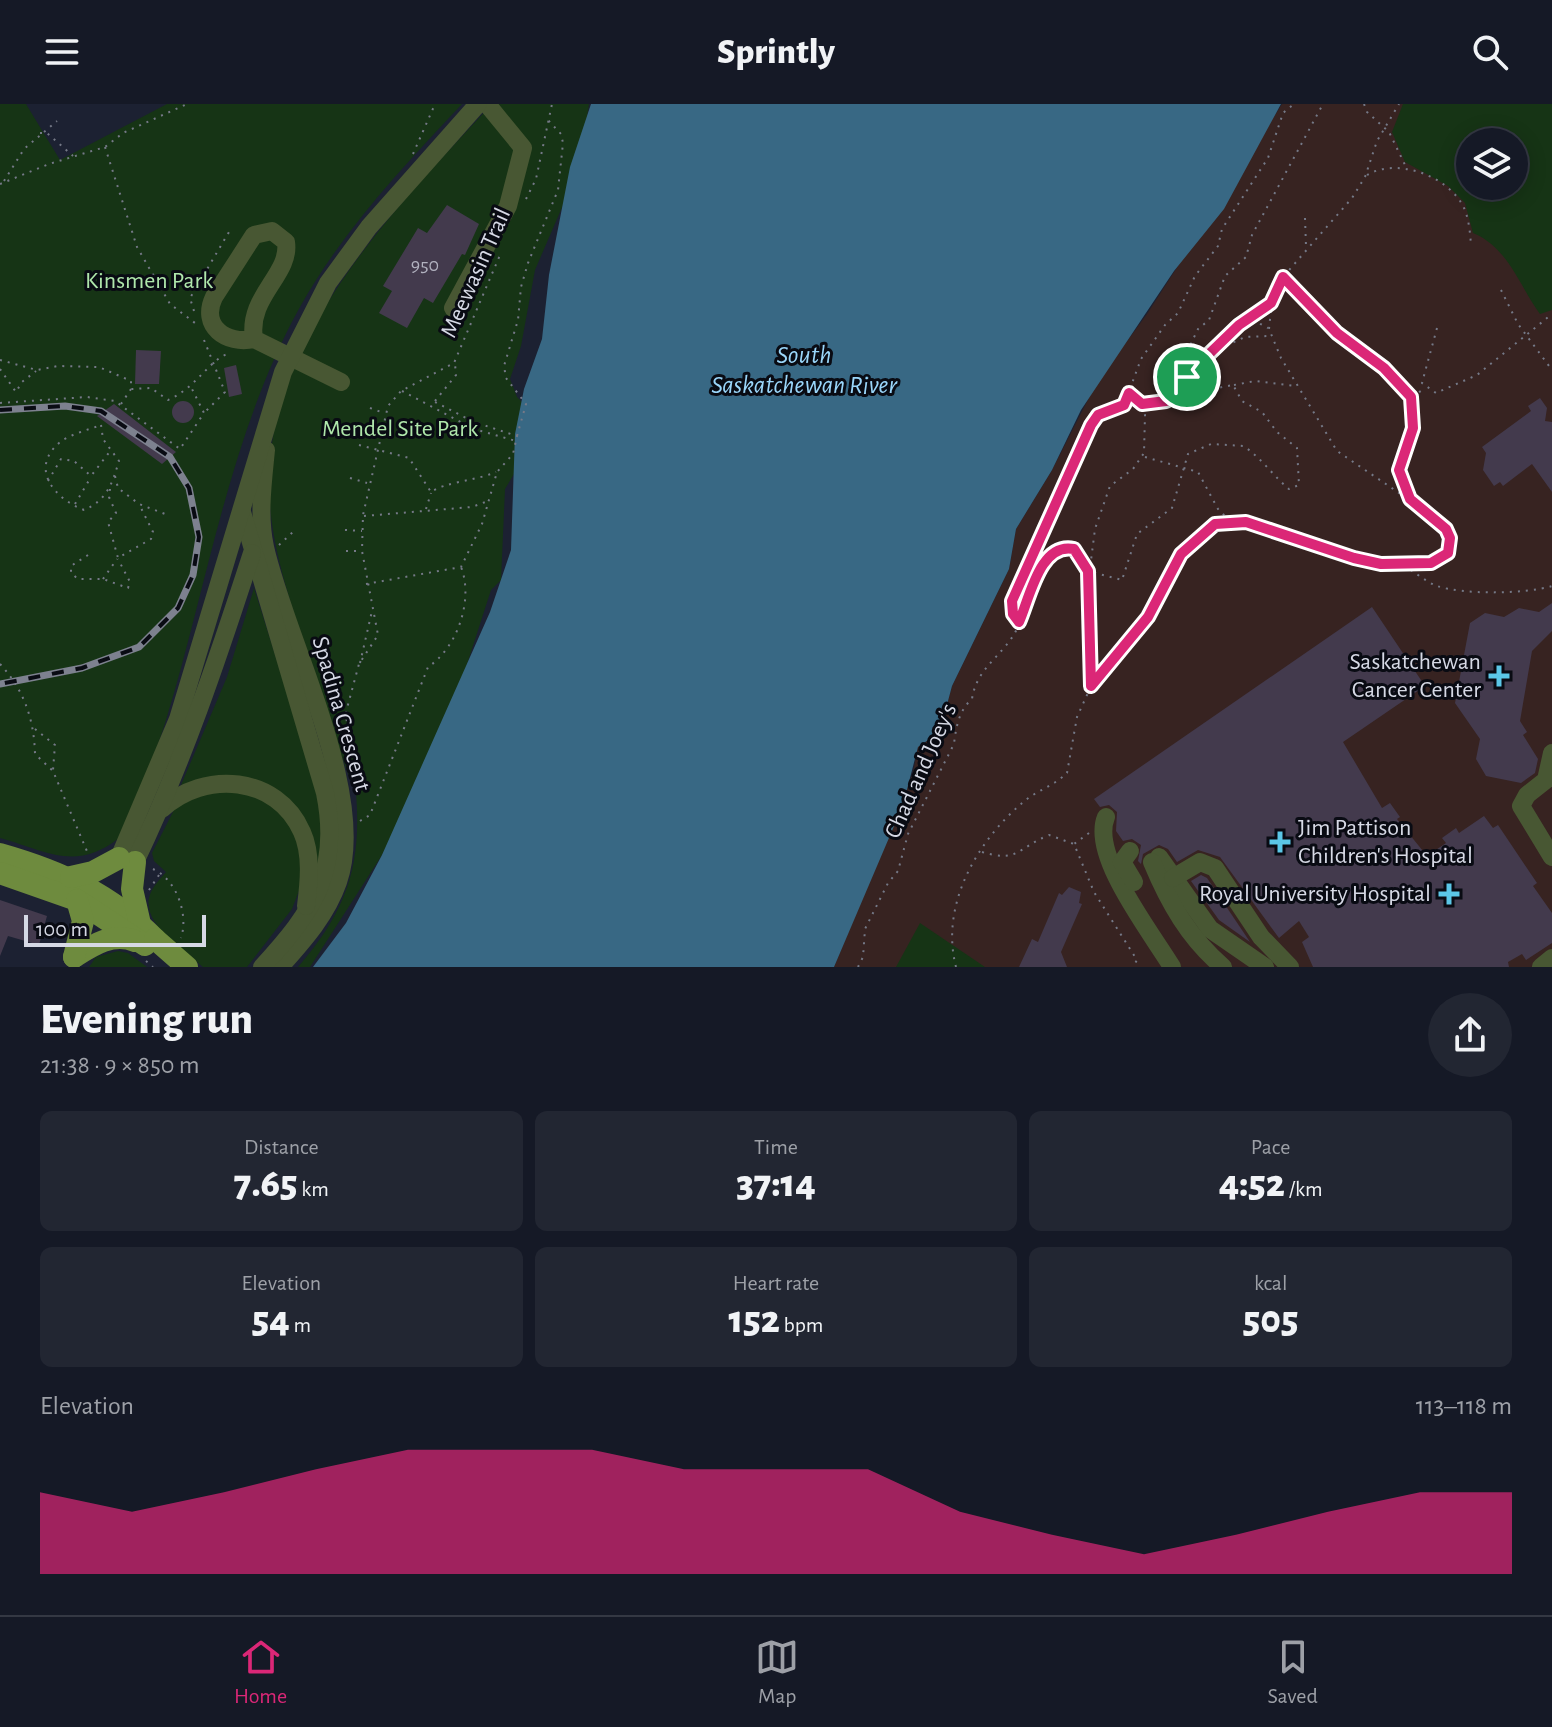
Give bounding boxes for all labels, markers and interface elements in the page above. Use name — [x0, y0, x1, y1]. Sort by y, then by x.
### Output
icon: menu — [40, 30, 84, 74]
icon: search — [1468, 30, 1512, 74]
text: Sprintly — [717, 34, 835, 70]
map controls — [1456, 128, 1528, 200]
button: layers — [1456, 128, 1528, 200]
street label: Meewasin Trail — [437, 205, 515, 341]
house number: 950 — [411, 255, 439, 275]
park label: Kinsmen Park — [85, 269, 213, 293]
water label: South Saskatchewan River — [711, 342, 898, 398]
pin — [1153, 343, 1221, 411]
icon: arrive — [1165, 355, 1209, 399]
park label: Mendel Site Park — [322, 417, 478, 441]
street label: Spadina Crescent — [307, 634, 375, 795]
place label: Saskatchewan Cancer Center — [1350, 650, 1481, 702]
marker: Saskatchewan Cancer Center — [1488, 665, 1510, 687]
street label: Chad and Joey's — [881, 700, 961, 842]
place label: Jim Pattison Children's Hospital — [1298, 816, 1473, 868]
marker: Jim Pattison Children's Hospital — [1269, 831, 1291, 853]
place label: Royal University Hospital — [1199, 882, 1431, 906]
marker: Royal University Hospital — [1438, 883, 1460, 905]
scale bar — [24, 911, 206, 947]
text: 100 m — [36, 918, 88, 940]
button: share — [1428, 993, 1512, 1077]
text: Evening run — [40, 998, 253, 1042]
text: 21:38 · 9 × 850 m — [40, 1052, 200, 1078]
text: Distance — [244, 1136, 319, 1158]
text: Time — [754, 1136, 798, 1158]
text: Pace — [1251, 1136, 1290, 1158]
text: 7.65 — [234, 1164, 298, 1204]
text: 37:14 — [736, 1164, 816, 1204]
text: 4:52 — [1219, 1164, 1285, 1204]
text: km — [298, 1178, 329, 1200]
text: /km — [1285, 1178, 1323, 1200]
text: Elevation — [242, 1272, 321, 1294]
text: Heart rate — [733, 1272, 819, 1294]
text: kcal — [1254, 1272, 1287, 1294]
text: 54 — [252, 1300, 290, 1340]
text: 152 — [729, 1300, 780, 1340]
text: 505 — [1243, 1300, 1299, 1340]
text: m — [290, 1314, 311, 1336]
text: bpm — [780, 1314, 823, 1336]
text: Elevation — [40, 1393, 134, 1419]
text: 113–118 m — [1416, 1393, 1512, 1419]
tab: Home — [234, 1635, 287, 1709]
tab: Map — [755, 1635, 799, 1709]
tab: Saved — [1268, 1635, 1318, 1709]

